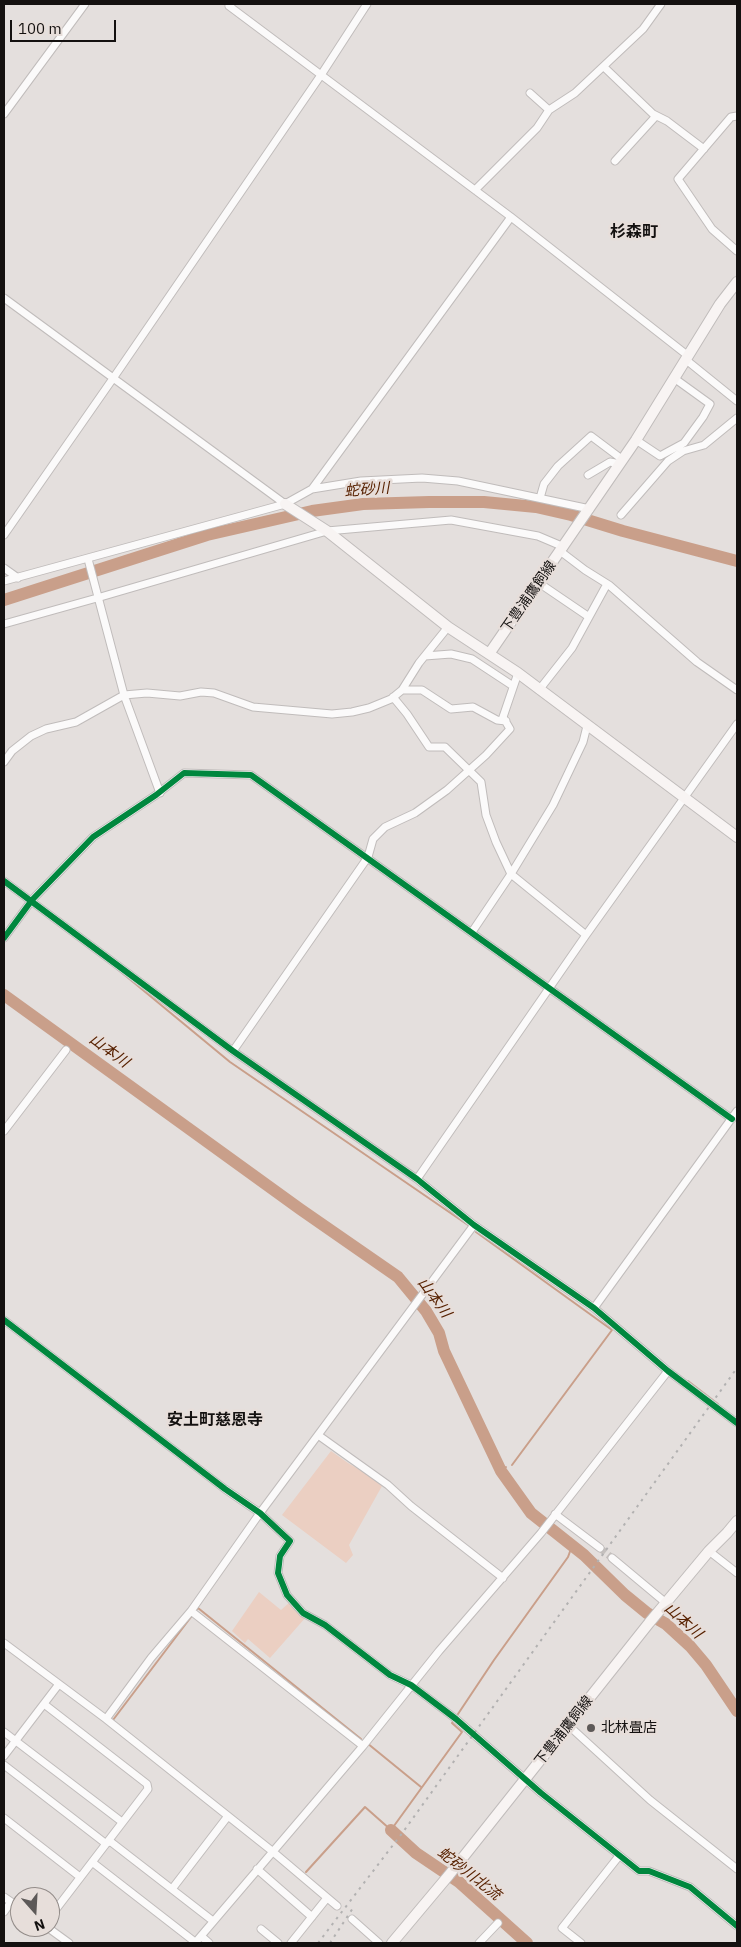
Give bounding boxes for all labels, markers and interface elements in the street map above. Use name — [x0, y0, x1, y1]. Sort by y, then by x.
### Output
scale bar — [12, 10, 119, 42]
text: 100 m — [18, 19, 62, 38]
district label: 杉森町 — [610, 222, 658, 242]
water label: 蛇砂川 — [344, 479, 390, 501]
street label: 下豊浦鷹飼線 — [498, 558, 560, 636]
water label: 山本川 — [86, 1030, 132, 1072]
water label: 山本川 — [413, 1275, 455, 1321]
district label: 安土町慈恩寺 — [167, 1410, 263, 1430]
water label: 山本川 — [660, 1599, 706, 1643]
street label: 下豊浦鷹飼線 — [532, 1693, 596, 1769]
place label: 北林畳店 — [601, 1720, 657, 1736]
marker: 北林畳店 — [585, 1722, 597, 1734]
water label: 蛇砂川北流 — [434, 1844, 504, 1904]
north arrow — [10, 1887, 60, 1937]
text: N — [32, 1915, 47, 1935]

